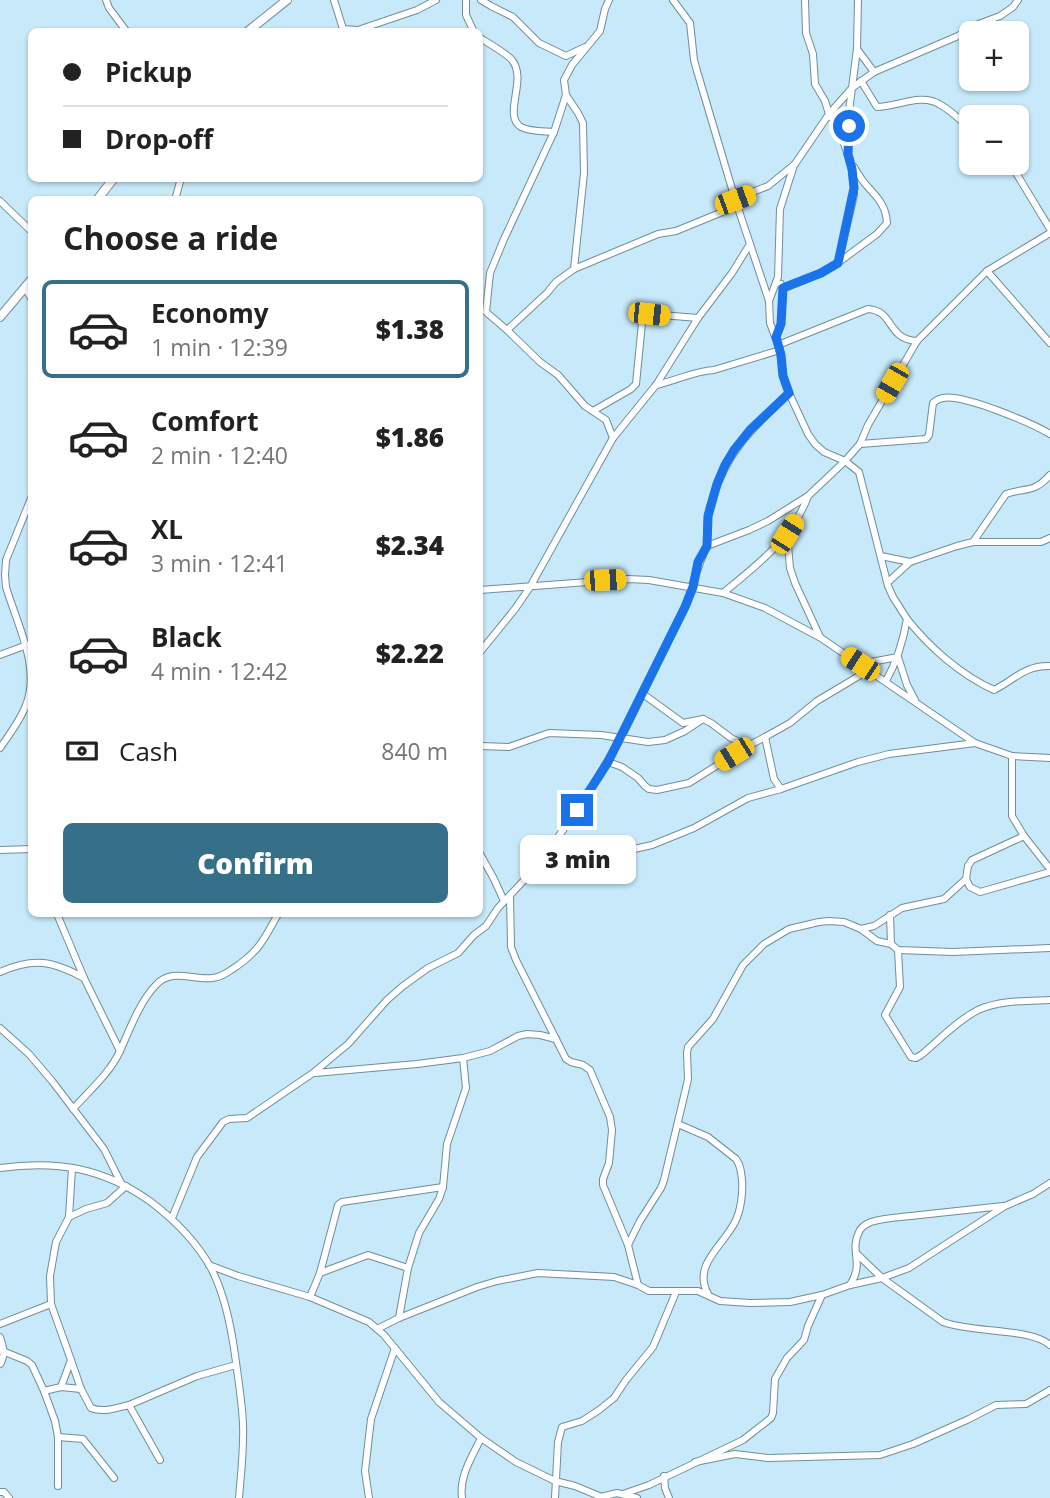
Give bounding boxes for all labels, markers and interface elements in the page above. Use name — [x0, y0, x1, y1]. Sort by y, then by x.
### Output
map controls — [959, 21, 1029, 175]
button: + — [959, 21, 1029, 91]
text: Pickup — [105, 54, 192, 90]
button: − — [959, 105, 1029, 175]
route start — [833, 110, 865, 142]
text: Drop-off — [105, 121, 213, 157]
car — [712, 183, 759, 217]
text: Choose a ride — [63, 216, 278, 259]
text: Economy — [151, 295, 269, 331]
icon: car — [67, 298, 130, 361]
car — [628, 301, 671, 327]
text: $1.38 — [376, 311, 444, 347]
text: 1 min · 12:39 — [151, 331, 288, 363]
car — [873, 360, 912, 406]
text: Comfort — [151, 403, 258, 439]
icon: car — [67, 406, 130, 469]
text: $1.86 — [376, 419, 444, 455]
text: 2 min · 12:40 — [151, 439, 288, 471]
text: XL — [151, 511, 183, 547]
car — [767, 511, 808, 557]
icon: car — [67, 514, 130, 577]
text: $2.34 — [376, 527, 444, 563]
text: 3 min · 12:41 — [151, 547, 288, 579]
car — [584, 569, 627, 591]
text: Black — [151, 619, 222, 655]
icon: car — [67, 622, 130, 685]
text: $2.22 — [376, 635, 444, 671]
car — [837, 644, 884, 684]
text: 4 min · 12:42 — [151, 655, 288, 687]
icon: cash — [63, 732, 101, 770]
text: Cash — [119, 733, 178, 769]
car — [711, 734, 758, 774]
text: 840 m — [381, 735, 448, 767]
route end — [561, 794, 593, 826]
button: Confirm — [63, 823, 448, 903]
callout: 3 min — [519, 834, 635, 884]
text: 3 min — [545, 843, 611, 875]

